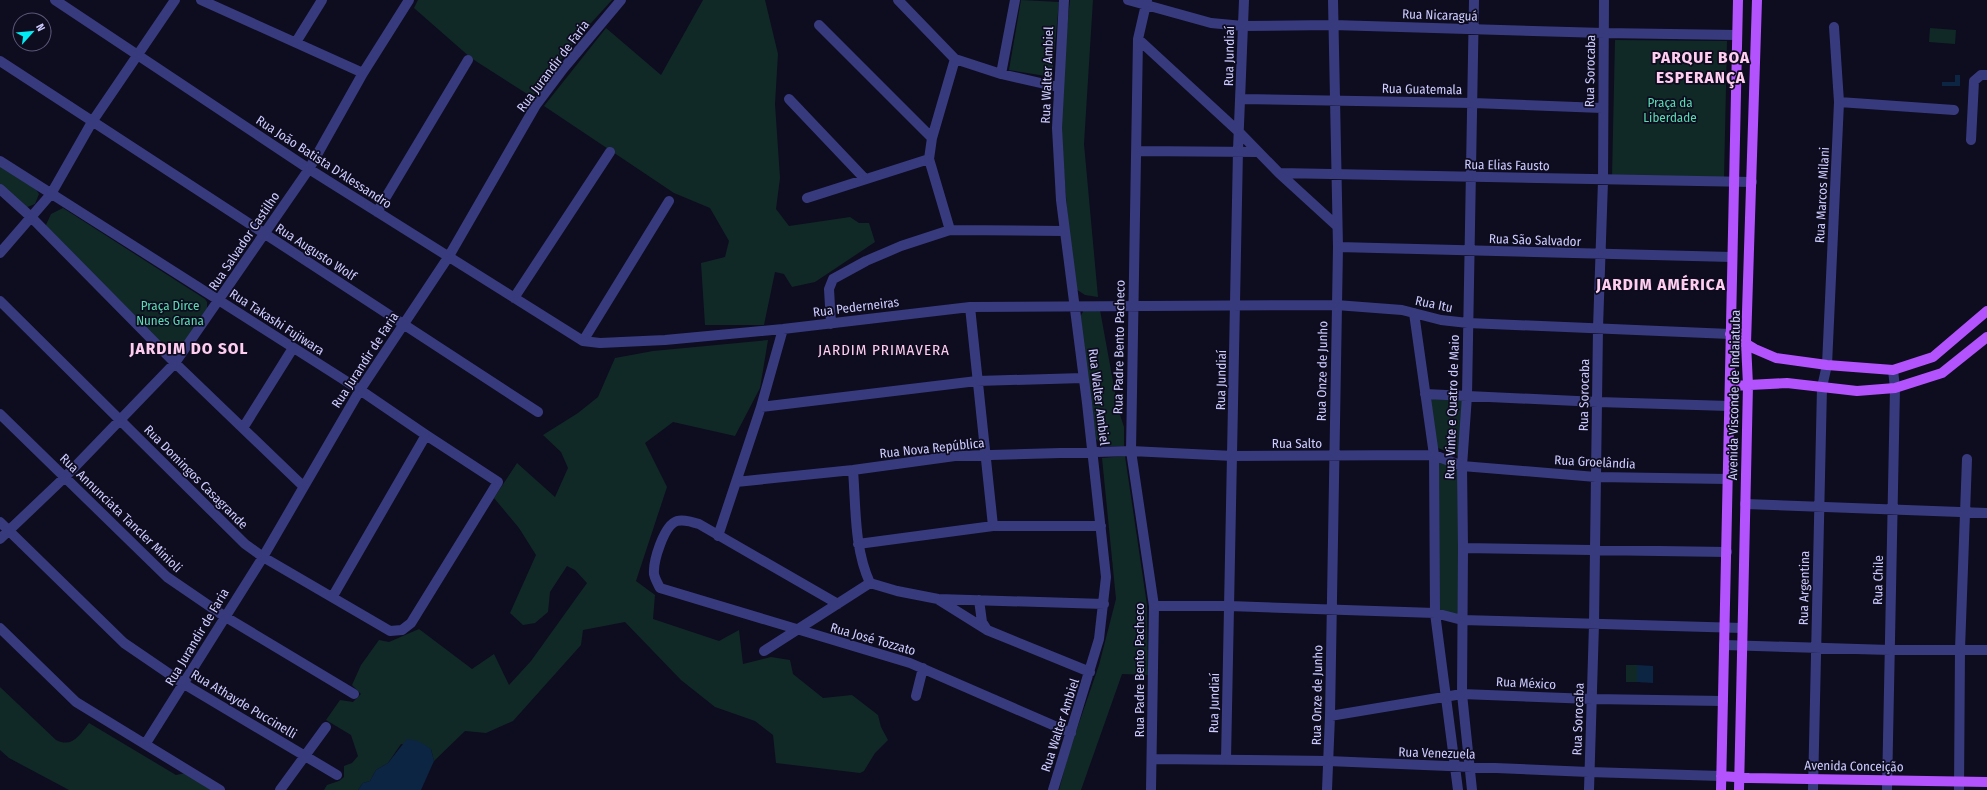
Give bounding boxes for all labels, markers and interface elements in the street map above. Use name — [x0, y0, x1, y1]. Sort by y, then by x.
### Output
street label: Rua Nicaraguá — [1402, 6, 1478, 24]
north arrow — [12, 12, 52, 52]
street label: Rua Jurandir de Faria — [514, 17, 592, 115]
text: N — [33, 22, 48, 34]
street label: Rua Walter Ambiel — [1038, 26, 1056, 124]
street label: Rua Jundiaí — [1221, 26, 1237, 86]
street label: Rua Sorocaba — [1582, 35, 1598, 107]
district label: PARQUE BOA ESPERANÇA — [1652, 47, 1750, 89]
street label: Rua Guatemala — [1382, 81, 1462, 97]
park label: Praça da Liberdade — [1643, 95, 1697, 125]
street label: Rua João Batista D'Alessandro — [253, 113, 395, 212]
street label: Rua Marcos Milani — [1812, 147, 1832, 243]
street label: Rua Elias Fausto — [1464, 157, 1550, 173]
street label: Rua Salvador Castilho — [205, 189, 283, 293]
street label: Rua Augusto Wolf — [273, 220, 360, 284]
street label: Rua São Salvador — [1489, 231, 1582, 249]
district label: JARDIM AMÉRICA — [1595, 274, 1726, 295]
street label: Rua Padre Bento Pacheco — [1110, 280, 1128, 414]
street label: Rua Takashi Fujiwara — [227, 286, 327, 358]
street label: Rua Itu — [1414, 293, 1454, 315]
street label: Rua Pederneiras — [812, 294, 900, 320]
park label: Praça Dirce Nunes Grana — [136, 298, 204, 328]
street label: Rua Jurandir de Faria — [329, 309, 401, 411]
street label: Avenida Visconde de Indaiatuba — [1725, 310, 1743, 480]
street label: Rua Onze de Junho — [1314, 321, 1330, 421]
street label: Rua Vinte e Quatro de Maio — [1442, 334, 1462, 480]
district label: JARDIM DO SOL — [129, 338, 248, 359]
district label: JARDIM PRIMAVERA — [818, 341, 950, 359]
street label: Rua Walter Ambiel — [1086, 348, 1112, 447]
street label: Rua Jundiaí — [1213, 350, 1229, 410]
street label: Rua Sorocaba — [1576, 359, 1592, 431]
street label: Rua Domingos Casagrande — [141, 422, 251, 532]
street label: Rua Nova República — [879, 435, 985, 461]
street label: Rua Salto — [1272, 436, 1322, 451]
street label: Rua Annunciata Tancler Minioli — [57, 451, 185, 575]
street label: Rua Groelândia — [1554, 452, 1636, 472]
street label: Rua Argentina — [1796, 551, 1812, 625]
street label: Rua Chile — [1870, 555, 1886, 605]
street label: Rua Jurandir de Faria — [162, 586, 232, 688]
street label: Rua Padre Bento Pacheco — [1132, 603, 1147, 737]
street label: Rua José Tozzato — [829, 620, 918, 658]
street label: Rua Onze de Junho — [1309, 645, 1325, 745]
street label: Rua Athayde Puccinelli — [188, 667, 300, 741]
street label: Rua Jundiaí — [1206, 673, 1222, 733]
street label: Rua México — [1496, 674, 1557, 692]
street label: Rua Walter Ambiel — [1038, 676, 1082, 774]
street label: Rua Sorocaba — [1569, 682, 1587, 756]
street label: Rua Venezuela — [1398, 744, 1476, 762]
street label: Avenida Conceição — [1804, 758, 1904, 774]

